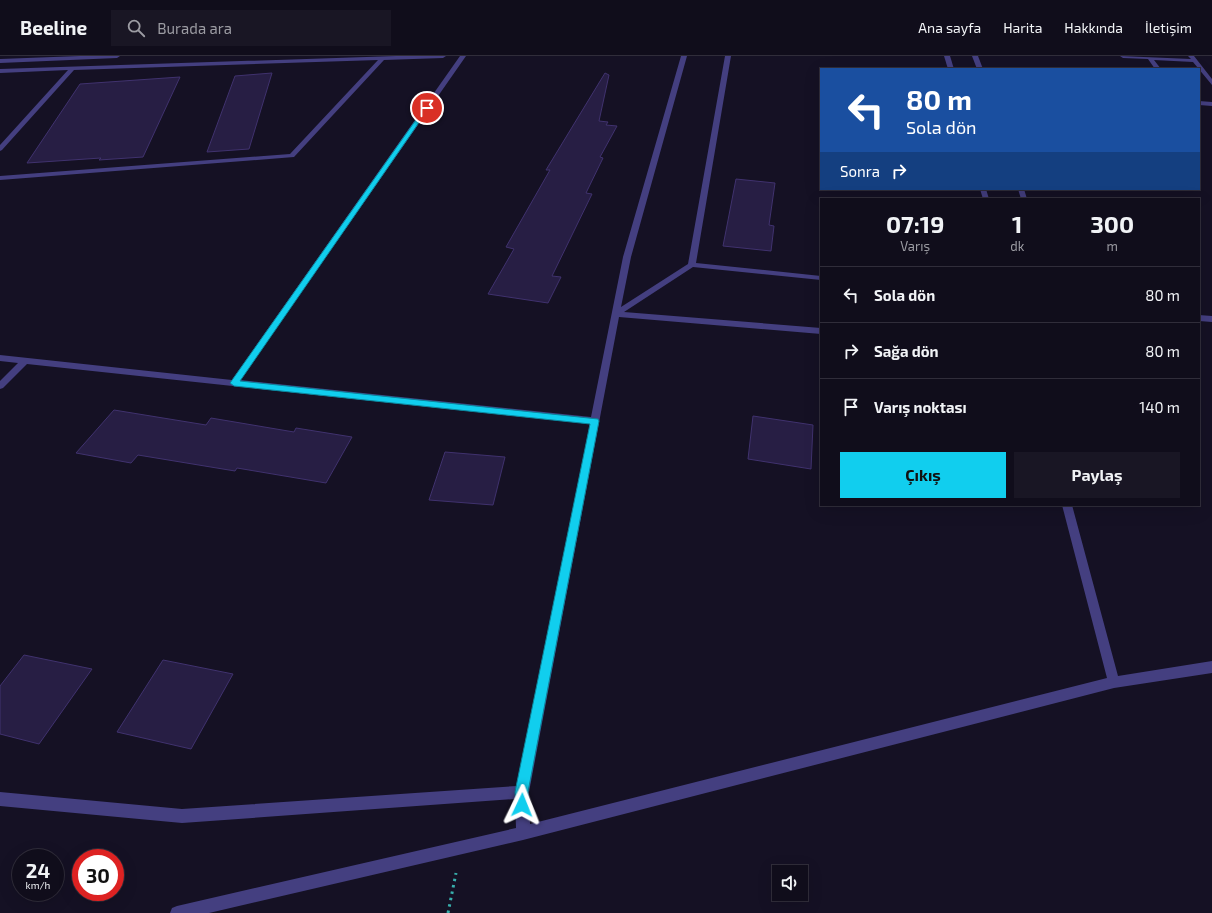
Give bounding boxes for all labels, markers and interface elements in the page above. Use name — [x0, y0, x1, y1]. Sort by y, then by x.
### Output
search box — [111, 10, 391, 46]
text: Beeline — [20, 16, 87, 39]
icon: search — [125, 17, 147, 39]
text: Burada ara — [157, 19, 232, 37]
text: Ana sayfa — [918, 19, 981, 36]
text: Harita — [1003, 19, 1042, 36]
text: Hakkında — [1064, 19, 1123, 36]
text: İletişim — [1145, 19, 1192, 36]
text: 80 m — [906, 82, 972, 116]
icon: left — [840, 84, 892, 136]
pin — [410, 91, 444, 125]
icon: arrive — [416, 97, 438, 119]
text: Sola dön — [906, 116, 977, 138]
icon: right — [888, 160, 910, 182]
text: Sonra — [840, 162, 880, 180]
text: 07:19 — [886, 209, 944, 238]
text: 1 — [1012, 209, 1022, 238]
text: 300 — [1090, 209, 1134, 238]
text: Varış — [900, 238, 930, 254]
text: dk — [1010, 238, 1024, 254]
text: m — [1106, 238, 1118, 254]
icon: left — [840, 284, 862, 306]
text: Sola dön — [874, 286, 935, 304]
text: 80 m — [1145, 286, 1180, 304]
icon: right — [840, 340, 862, 362]
text: Sağa dön — [874, 342, 939, 360]
text: 80 m — [1145, 342, 1180, 360]
icon: arrive — [840, 396, 862, 418]
text: Varış noktası — [874, 398, 967, 416]
text: 140 m — [1139, 398, 1180, 416]
button: Çıkış — [840, 452, 1006, 498]
button: Paylaş — [1014, 452, 1180, 498]
position arrow — [501, 784, 543, 826]
speed limit sign: 30 — [72, 849, 124, 901]
text: 24 — [26, 858, 50, 882]
map controls — [772, 865, 808, 901]
button: sound — [772, 865, 808, 901]
text: km/h — [26, 879, 50, 891]

